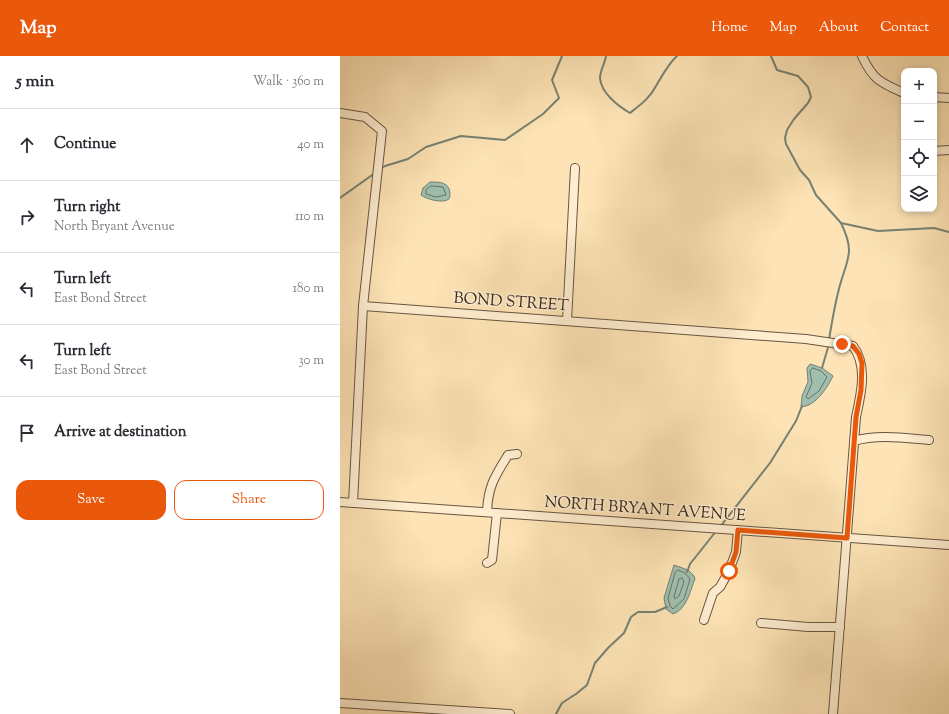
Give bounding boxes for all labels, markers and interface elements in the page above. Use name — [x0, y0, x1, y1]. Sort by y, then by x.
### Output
text: Map — [20, 15, 57, 42]
text: Home — [711, 18, 748, 38]
text: Map — [770, 18, 797, 38]
text: About — [819, 18, 858, 38]
text: Contact — [880, 18, 929, 38]
map controls — [901, 68, 937, 212]
button: + — [901, 68, 937, 104]
text: 5 min — [16, 70, 54, 94]
text: Walk · 360 m — [253, 73, 324, 91]
button: − — [901, 104, 937, 140]
icon: ahead — [16, 134, 38, 156]
text: Continue — [54, 134, 116, 155]
text: 40 m — [297, 136, 324, 154]
button: locate — [901, 140, 937, 176]
button: layers — [901, 176, 937, 212]
text: Turn right — [54, 197, 120, 218]
icon: right — [16, 206, 38, 228]
text: 110 m — [295, 208, 324, 226]
text: North Bryant Avenue — [54, 218, 175, 236]
text: Turn left — [54, 269, 111, 290]
icon: left — [16, 278, 38, 300]
text: 180 m — [293, 280, 324, 298]
street label: BOND STREET — [453, 288, 569, 318]
text: East Bond Street — [54, 290, 147, 308]
route end — [833, 335, 851, 353]
text: Turn left — [54, 341, 111, 362]
icon: left — [16, 350, 38, 372]
text: 30 m — [298, 352, 324, 370]
text: East Bond Street — [54, 362, 147, 380]
icon: arrive — [16, 422, 38, 444]
text: Arrive at destination — [54, 422, 187, 443]
button: Save — [16, 480, 166, 520]
button: Share — [174, 480, 324, 520]
street label: NORTH BRYANT AVENUE — [544, 491, 747, 529]
route start — [720, 562, 738, 580]

